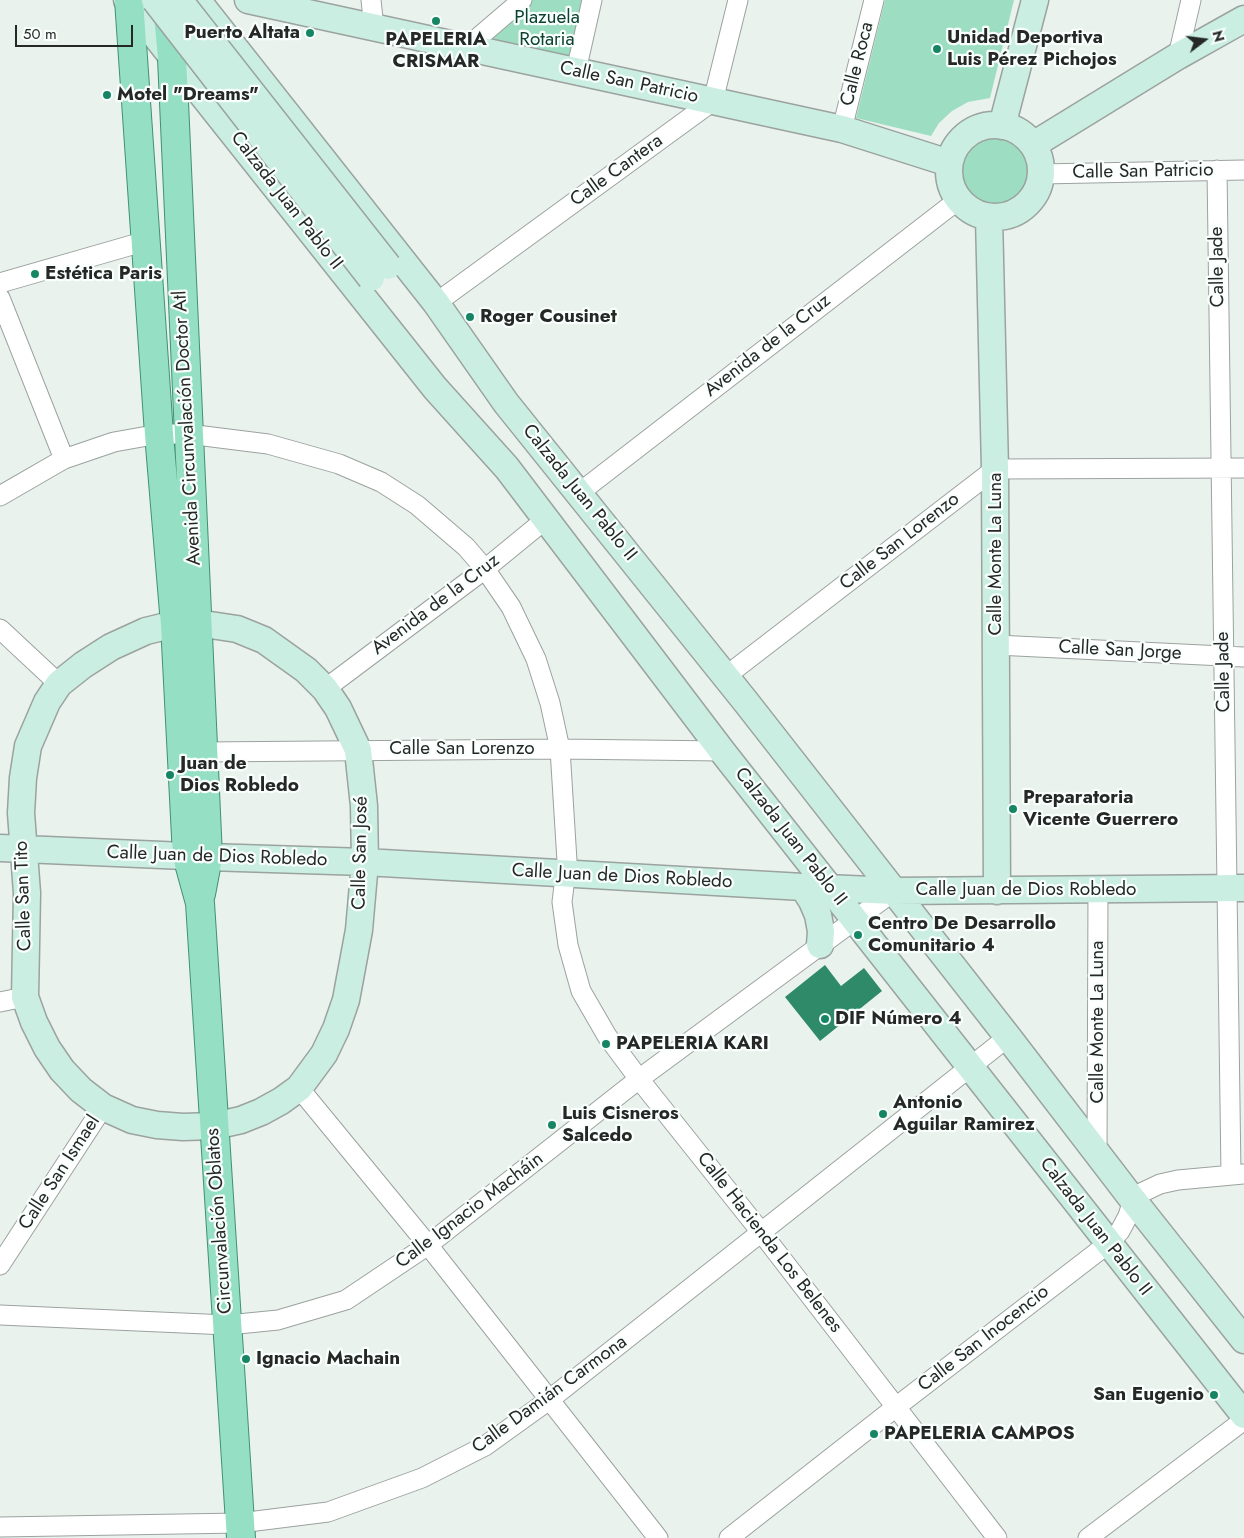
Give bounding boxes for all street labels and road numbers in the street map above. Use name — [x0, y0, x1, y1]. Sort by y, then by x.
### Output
street label: Calle Roca — [837, 20, 879, 108]
street label: Calle San Patricio — [558, 57, 700, 109]
street label: Calzada Juan Pablo II — [225, 127, 347, 275]
street label: Calle Cantera — [566, 130, 668, 212]
street label: Calle San Patricio — [1072, 159, 1214, 185]
street label: Calle Jade — [1206, 226, 1230, 308]
street label: Avenida Circunvalación Doctor Atl — [169, 290, 207, 566]
street label: Avenida de la Cruz — [700, 290, 836, 402]
street label: Calzada Juan Pablo II — [517, 420, 641, 566]
street label: Calle Monte La Luna — [985, 473, 1007, 635]
street label: Calle San Lorenzo — [836, 488, 964, 596]
street label: Avenida de la Cruz — [368, 550, 504, 660]
street label: Calle Jade — [1212, 631, 1236, 713]
street label: Calle San Jorge — [1058, 636, 1182, 666]
street label: Calle San Lorenzo — [389, 738, 535, 760]
street label: Calzada Juan Pablo II — [729, 763, 851, 911]
street label: Calle San José — [349, 796, 373, 910]
street label: Calle San Tito — [11, 840, 37, 952]
street label: Calle Juan de Dios Robledo — [106, 842, 328, 872]
street label: Calle Juan de Dios Robledo — [511, 860, 733, 894]
street label: Calle Juan de Dios Robledo — [916, 879, 1136, 901]
street label: Calle Monte La Luna — [1087, 941, 1109, 1103]
street label: Calle San Ismael — [14, 1111, 106, 1235]
street label: Circunvalación Oblatos — [202, 1127, 238, 1315]
street label: Calle Ignacio Macháin — [392, 1148, 548, 1274]
street label: Calle Hacienda Los Belenes — [691, 1148, 847, 1338]
street label: Calzada Juan Pablo II — [1034, 1153, 1156, 1301]
street label: Calle San Inocencio — [914, 1281, 1054, 1397]
street label: Calle Damián Carmona — [468, 1331, 632, 1459]

